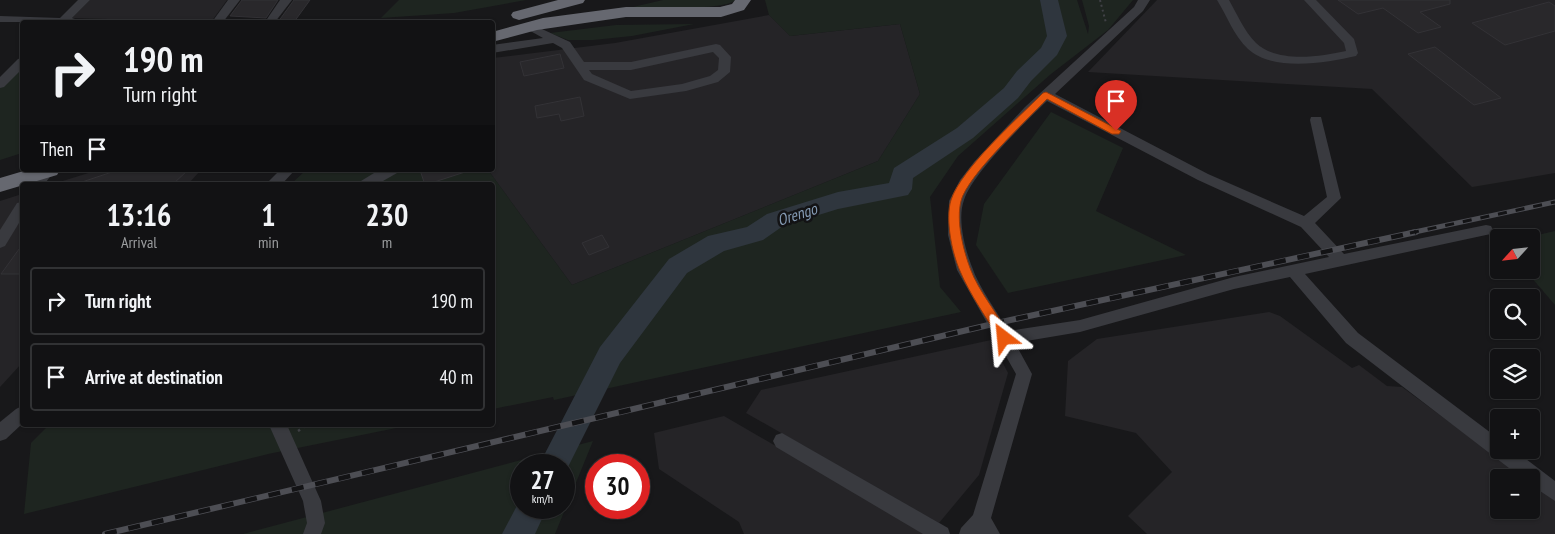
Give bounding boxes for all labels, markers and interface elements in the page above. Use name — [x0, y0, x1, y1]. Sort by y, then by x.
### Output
text: 190 m — [123, 36, 204, 82]
icon: right — [40, 40, 105, 105]
text: Turn right — [123, 80, 197, 108]
pin — [1095, 80, 1137, 131]
icon: arrive — [1102, 87, 1130, 115]
icon: arrive — [83, 135, 111, 163]
text: Then — [40, 137, 73, 161]
text: 13:16 — [107, 195, 171, 234]
text: 1 — [261, 195, 276, 234]
text: 230 — [365, 195, 408, 234]
water label: Orengo — [775, 198, 820, 230]
north arrow — [1490, 229, 1540, 279]
map controls — [1490, 229, 1540, 519]
text: Arrival — [121, 232, 157, 252]
text: min — [258, 232, 279, 252]
text: m — [382, 232, 392, 252]
icon: right — [42, 287, 70, 315]
text: Turn right — [85, 289, 151, 313]
text: 190 m — [431, 289, 473, 313]
button: search — [1490, 289, 1540, 339]
position arrow — [977, 311, 1029, 363]
button: layers — [1490, 349, 1540, 399]
icon: arrive — [42, 363, 70, 391]
text: Arrive at destination — [85, 365, 223, 389]
text: 40 m — [440, 365, 473, 389]
button: + — [1490, 409, 1540, 459]
speed limit sign: 30 — [585, 454, 650, 519]
text: 27 — [531, 464, 554, 496]
button: − — [1490, 469, 1540, 519]
text: km/h — [532, 491, 553, 506]

